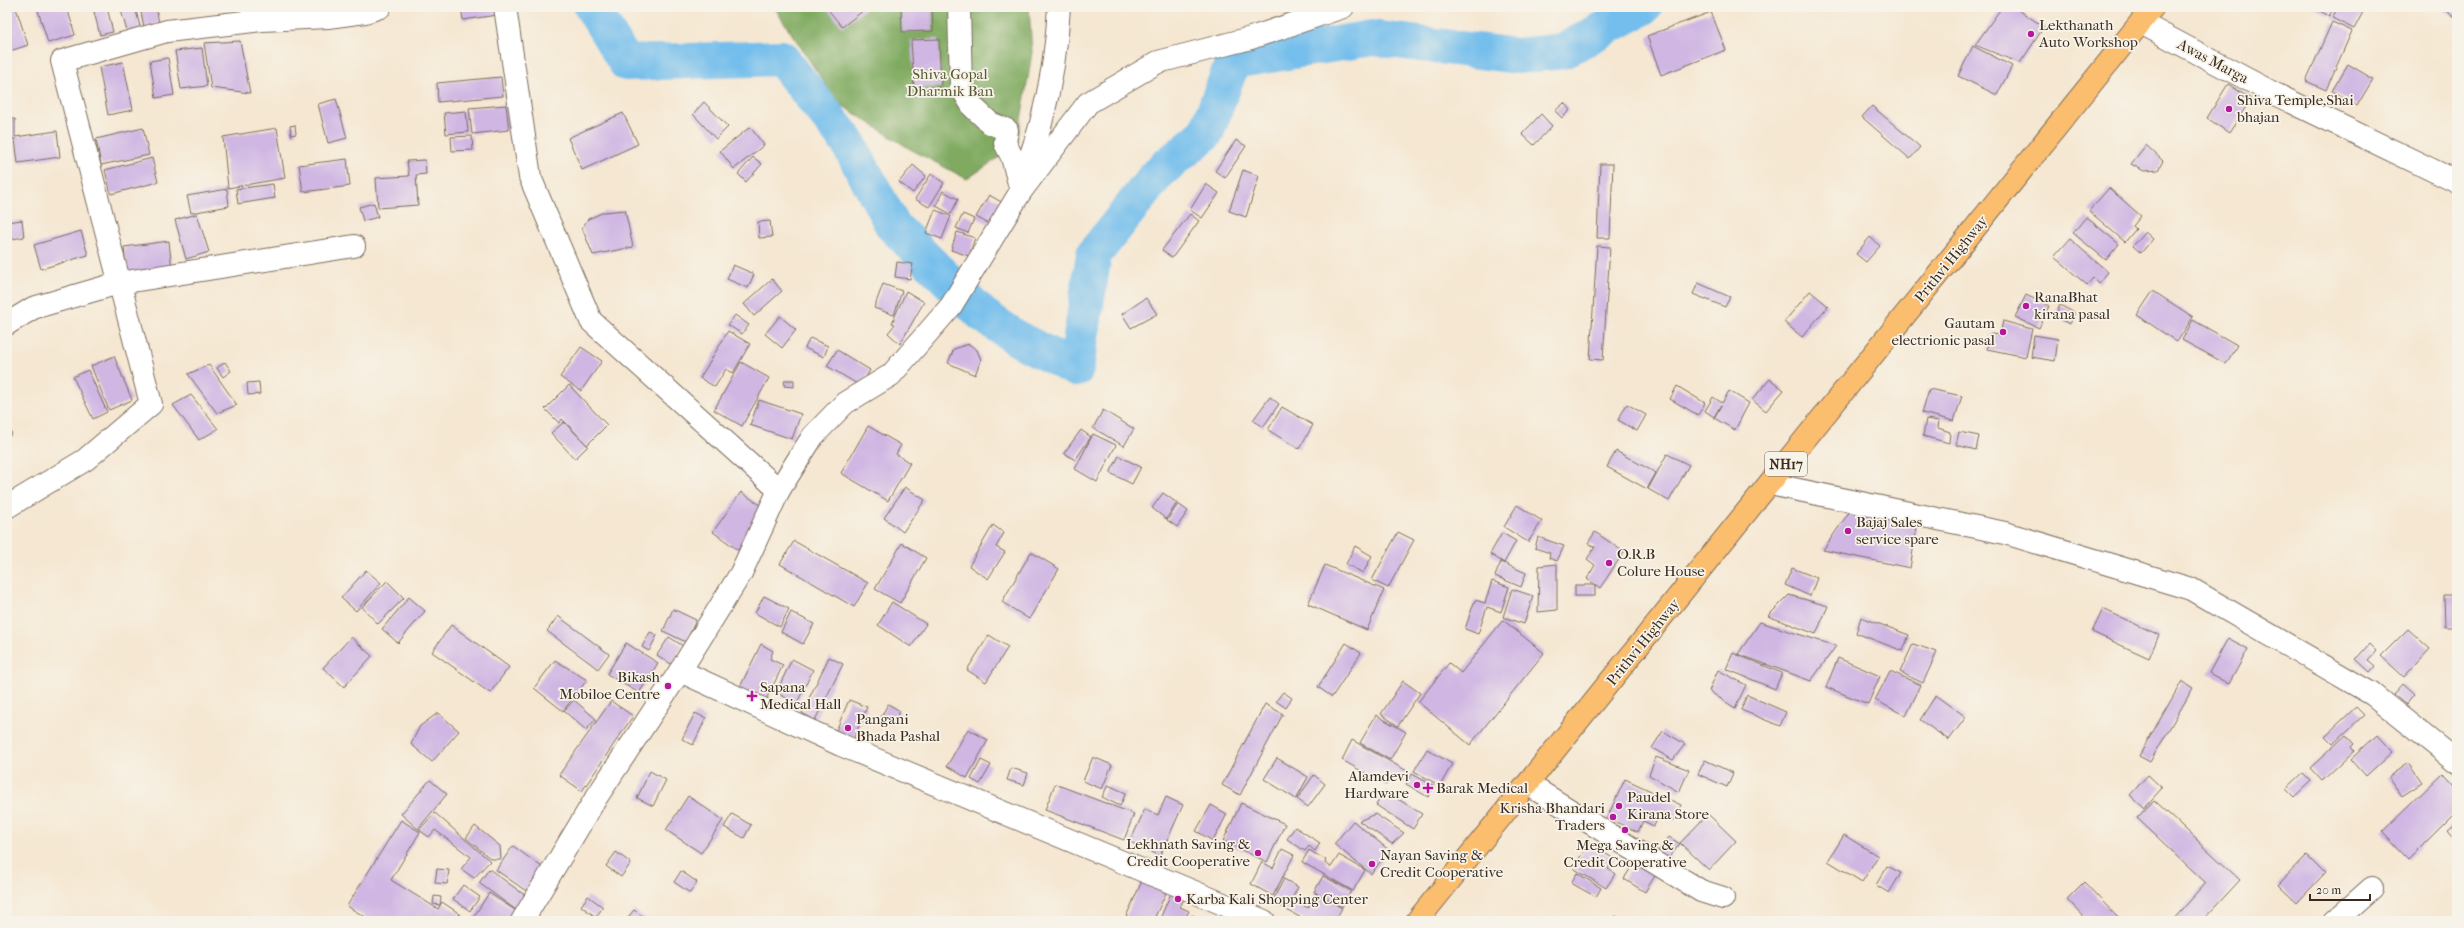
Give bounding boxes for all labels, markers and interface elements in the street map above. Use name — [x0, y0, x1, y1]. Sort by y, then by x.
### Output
place label: Lekthanath Auto Workshop — [2038, 16, 2138, 51]
marker: Lekthanath Auto Workshop — [2026, 29, 2036, 39]
street label: Awas Marga — [2174, 34, 2253, 88]
park label: Shiva Gopal Dharmik Ban — [907, 65, 994, 100]
place label: Shiva Temple,Shai bhajan — [2236, 91, 2354, 126]
marker: Shiva Temple,Shai bhajan — [2224, 104, 2234, 114]
street label: Prithvi Highway — [1910, 211, 1992, 306]
place label: RanaBhat kirana pasal — [2034, 288, 2110, 323]
marker: RanaBhat kirana pasal — [2021, 301, 2031, 311]
place label: Gautam electrionic pasal — [1891, 314, 1996, 349]
marker: Gautam electrionic pasal — [1998, 327, 2008, 337]
road number: NH17 — [1765, 452, 1807, 476]
place label: Bajaj Sales service spare — [1856, 513, 1939, 548]
marker: Bajaj Sales service spare — [1843, 526, 1853, 536]
place label: O.R.B Colure House — [1617, 545, 1705, 580]
marker: O.R.B Colure House — [1604, 558, 1614, 568]
street label: Prithvi Highway — [1602, 594, 1684, 689]
place label: Bikash Mobiloe Centre — [559, 668, 661, 703]
place label: Sapana Medical Hall — [760, 678, 842, 713]
marker: Bikash Mobiloe Centre — [663, 681, 673, 691]
marker: Sapana Medical Hall — [747, 691, 757, 701]
place label: Pangani Bhada Pashal — [856, 710, 940, 745]
marker: Pangani Bhada Pashal — [843, 723, 853, 733]
place label: Alamdevi Hardware — [1344, 767, 1410, 802]
place label: Barak Medical — [1436, 779, 1528, 797]
marker: Alamdevi Hardware — [1412, 780, 1422, 790]
marker: Barak Medical — [1423, 783, 1433, 793]
place label: Paudel Kirana Store — [1627, 788, 1709, 823]
place label: Krisha Bhandari Traders — [1500, 799, 1606, 834]
marker: Paudel Kirana Store — [1614, 801, 1624, 811]
marker: Krisha Bhandari Traders — [1608, 812, 1618, 822]
marker: Mega Saving & Credit Cooperative — [1620, 825, 1630, 835]
place label: Lekhnath Saving & Credit Cooperative — [1126, 835, 1251, 870]
place label: Mega Saving & Credit Cooperative — [1563, 836, 1687, 871]
place label: Nayan Saving & Credit Cooperative — [1380, 846, 1504, 881]
marker: Lekhnath Saving & Credit Cooperative — [1253, 848, 1263, 858]
marker: Nayan Saving & Credit Cooperative — [1367, 859, 1377, 869]
scale bar — [2310, 876, 2370, 902]
text: 20 m — [2316, 883, 2341, 897]
place label: Karba Kali Shopping Center — [1186, 890, 1368, 908]
marker: Karba Kali Shopping Center — [1173, 894, 1183, 904]

